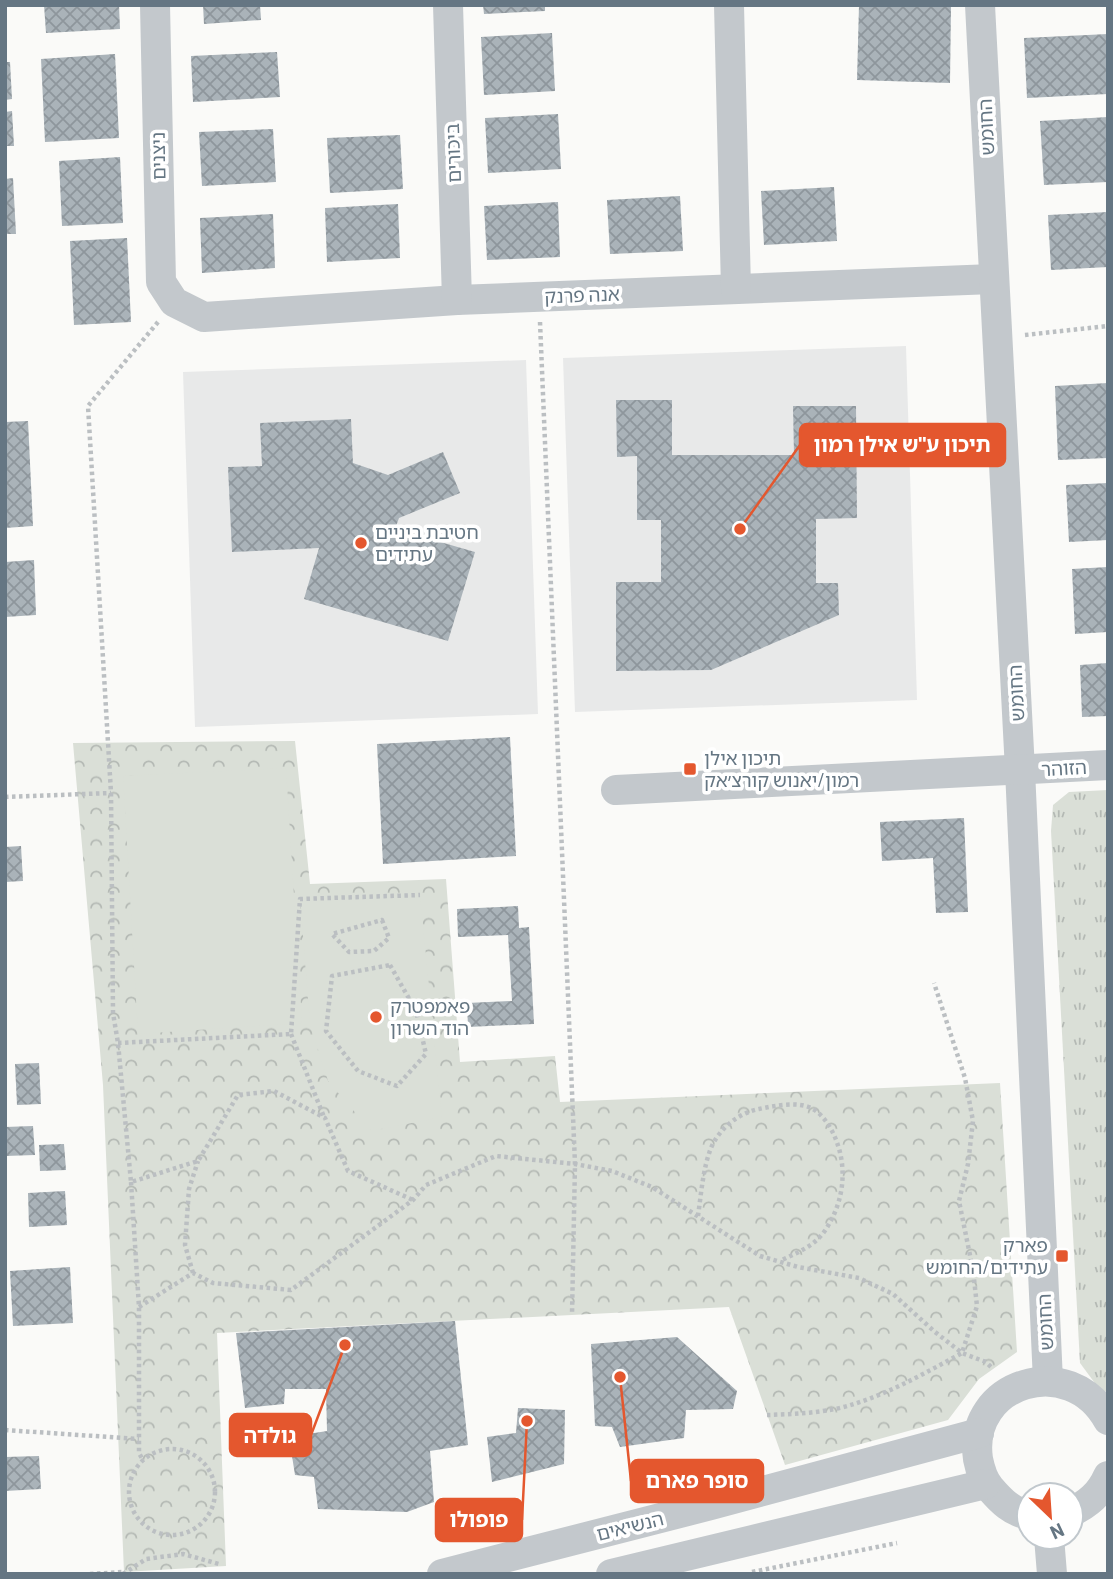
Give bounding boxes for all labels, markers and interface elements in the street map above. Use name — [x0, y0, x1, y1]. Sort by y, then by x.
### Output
street label: החומש — [973, 98, 998, 156]
street label: ביכורים — [440, 123, 465, 183]
street label: ניצנים — [146, 132, 169, 180]
street label: אנה פרנק — [544, 282, 620, 307]
callout: תיכון ע"ש אילן רמון — [800, 424, 1005, 466]
text: תיכון ע"ש אילן רמון — [813, 431, 991, 456]
place label: חטיבת ביניים עתידים — [375, 520, 479, 565]
marker: חטיבת ביניים עתידים — [353, 535, 369, 551]
street label: החומש — [1003, 664, 1028, 722]
place label: תיכון אילן רמון/יאנוש קורצ׳אק — [704, 746, 859, 791]
street label: הזוהר — [1041, 755, 1087, 780]
marker: תיכון אילן רמון/יאנוש קורצ׳אק — [682, 761, 698, 777]
place label: פאמפטרק הוד השרון — [390, 994, 471, 1039]
marker: פאמפטרק הוד השרון — [368, 1009, 384, 1025]
place label: פארק עתידים/החומש — [926, 1233, 1048, 1278]
marker: פארק עתידים/החומש — [1054, 1248, 1070, 1264]
street label: החומש — [1032, 1293, 1057, 1351]
callout: גולדה — [230, 1414, 311, 1456]
text: גולדה — [244, 1422, 297, 1447]
callout: סופר פארם — [631, 1460, 763, 1502]
text: סופר פארם — [645, 1467, 749, 1492]
north arrow — [1015, 1481, 1085, 1551]
callout: פופולו — [436, 1499, 522, 1541]
text: פופולו — [450, 1506, 508, 1531]
street label: הנשיאים — [594, 1506, 666, 1545]
text: N — [1047, 1519, 1068, 1545]

